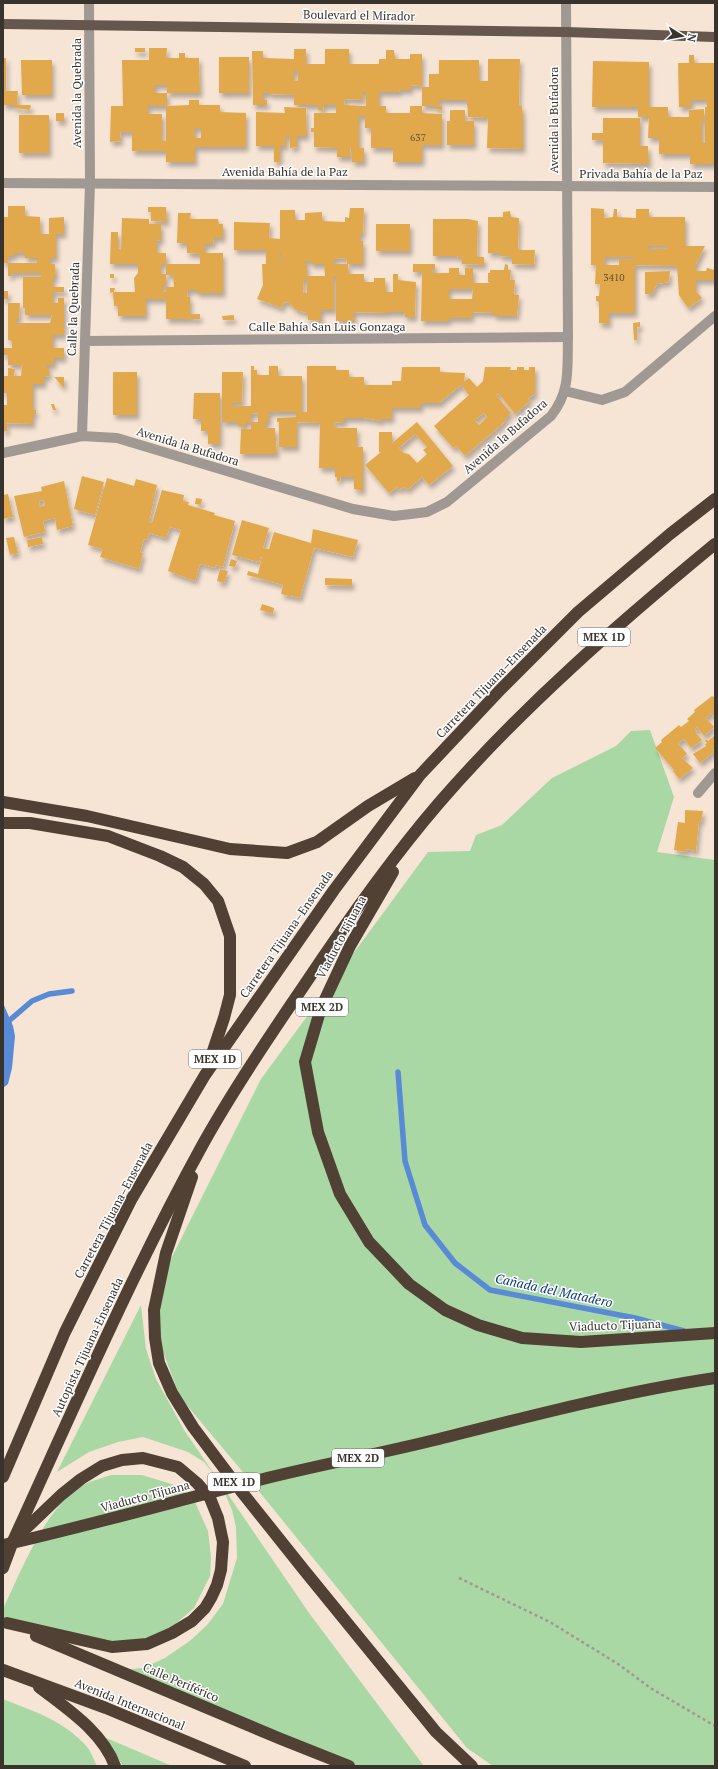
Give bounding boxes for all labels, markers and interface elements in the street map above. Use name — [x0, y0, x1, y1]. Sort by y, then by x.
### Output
street label: Boulevard el Mirador — [303, 7, 415, 23]
north arrow — [662, 16, 702, 56]
text: N — [684, 32, 699, 44]
street label: Avenida la Quebrada — [69, 38, 84, 148]
street label: Avenida la Bufadora — [546, 67, 561, 173]
house number: 637 — [410, 131, 426, 144]
street label: Avenida Bahía de la Paz — [222, 164, 348, 179]
street label: Privada Bahía de la Paz — [579, 166, 703, 181]
street label: Calle la Quebrada — [64, 262, 82, 356]
house number: 3410 — [603, 271, 625, 284]
street label: Calle Bahía San Luis Gonzaga — [248, 319, 406, 334]
street label: Avenida la Bufadora — [460, 395, 550, 477]
street label: Avenida la Bufadora — [135, 423, 241, 469]
street label: Carretera Tijuana–Ensenada — [433, 621, 549, 741]
road number: MEX 1D — [578, 628, 630, 646]
street label: Carretera Tijuana–Ensenada — [236, 867, 336, 1001]
street label: Viaducto Tijuana — [313, 893, 369, 981]
road number: MEX 2D — [296, 998, 348, 1016]
road number: MEX 1D — [189, 1050, 241, 1068]
street label: Carretera Tijuana–Ensenada — [71, 1139, 155, 1281]
water label: Cañada del Matadero — [494, 1269, 615, 1311]
street label: Autopista Tijuana-Ensenada — [48, 1275, 126, 1419]
street label: Viaducto Tijuana — [569, 1316, 661, 1334]
road number: MEX 2D — [332, 1449, 384, 1467]
road number: MEX 1D — [208, 1473, 260, 1491]
street label: Viaducto Tijuana — [99, 1477, 191, 1515]
street label: Calle Periférico — [141, 1659, 222, 1705]
street label: Avenida Internacional — [73, 1675, 188, 1733]

